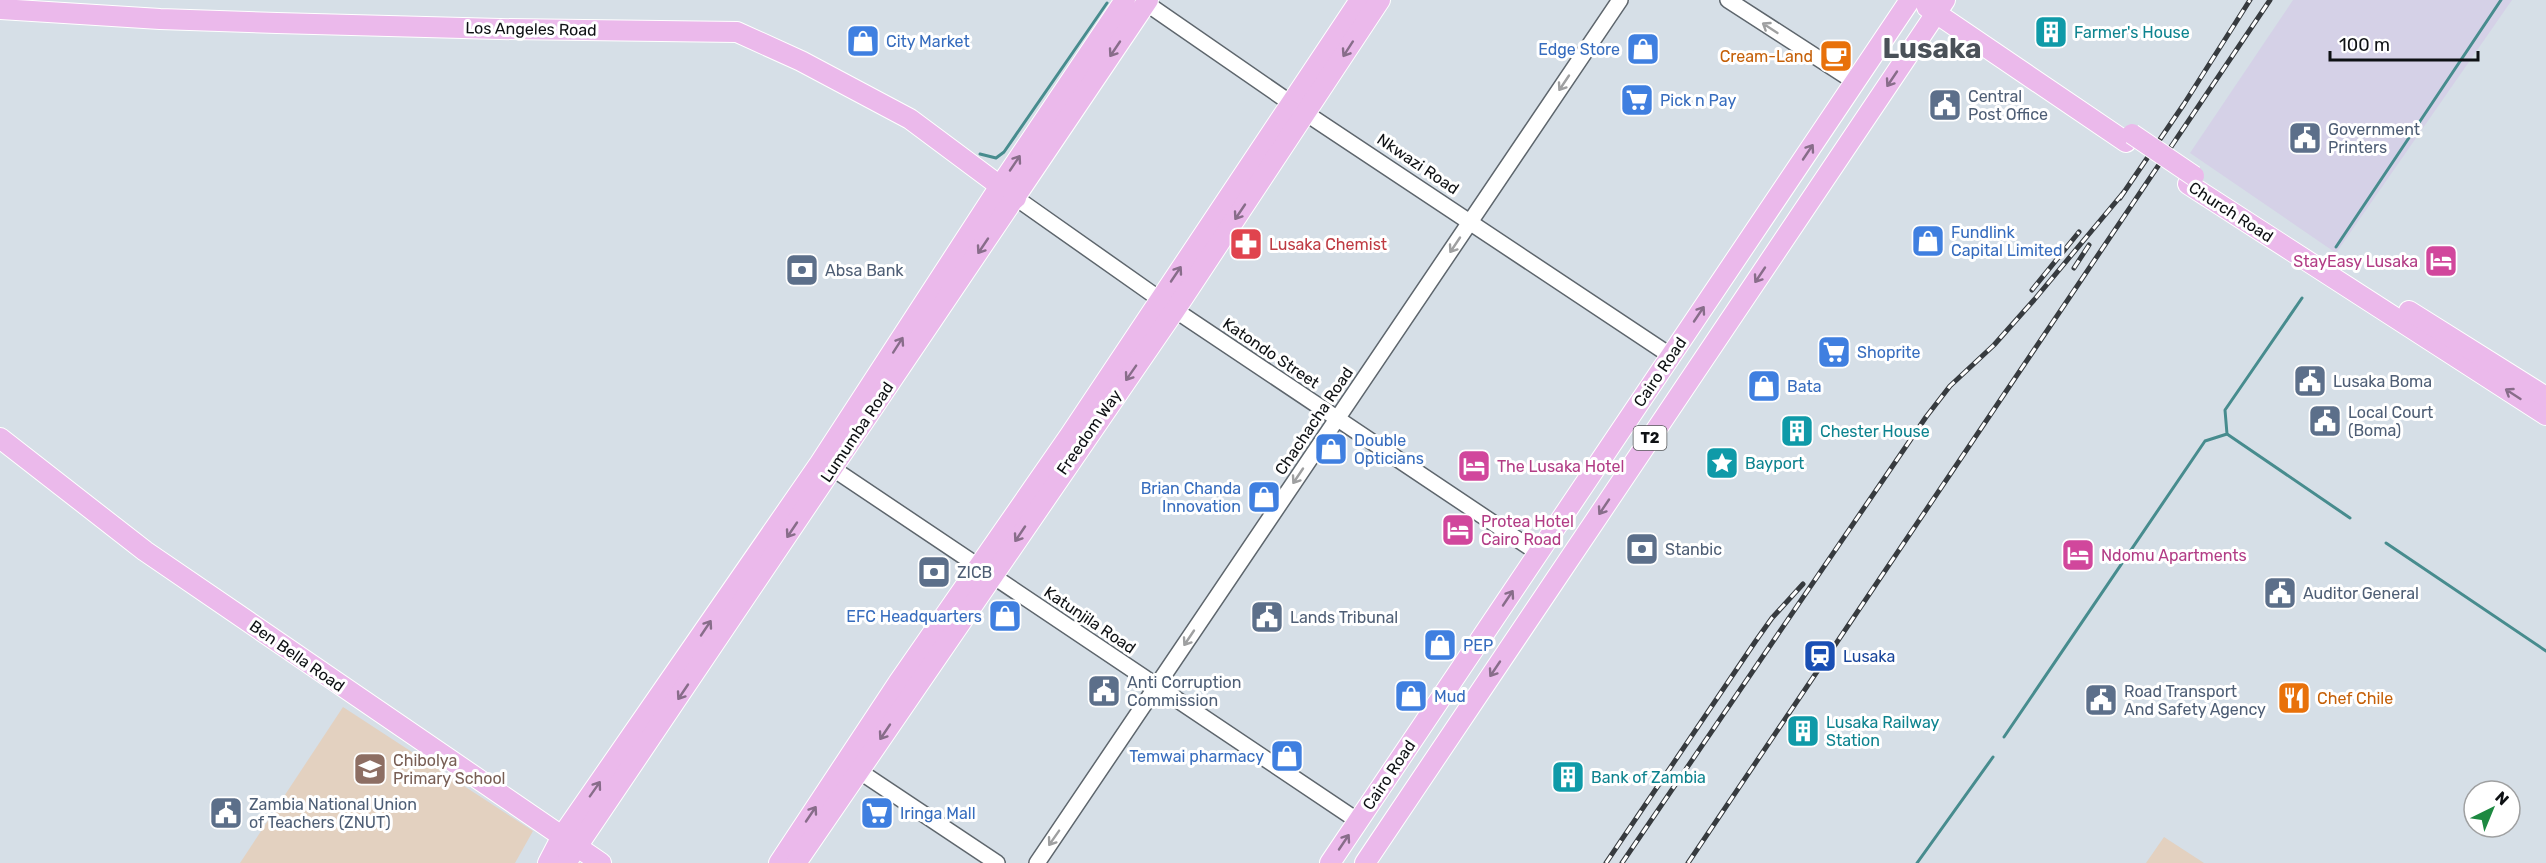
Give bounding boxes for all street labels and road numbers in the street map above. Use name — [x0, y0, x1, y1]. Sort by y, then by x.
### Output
street label: Los Angeles Road — [465, 18, 597, 40]
street label: Nkwazi Road — [1373, 130, 1463, 198]
street label: Church Road — [2185, 178, 2277, 246]
street label: Katondo Street — [1219, 314, 1323, 392]
street label: Cairo Road — [1630, 333, 1690, 411]
street label: Chachacha Road — [1271, 364, 1357, 478]
street label: Lumumba Road — [817, 378, 897, 486]
street label: Freedom Way — [1053, 386, 1125, 478]
road number: T2 — [1634, 426, 1666, 450]
street label: Katunjila Road — [1041, 582, 1139, 658]
street label: Ben Bella Road — [246, 616, 348, 696]
street label: Cairo Road — [1359, 736, 1419, 814]

